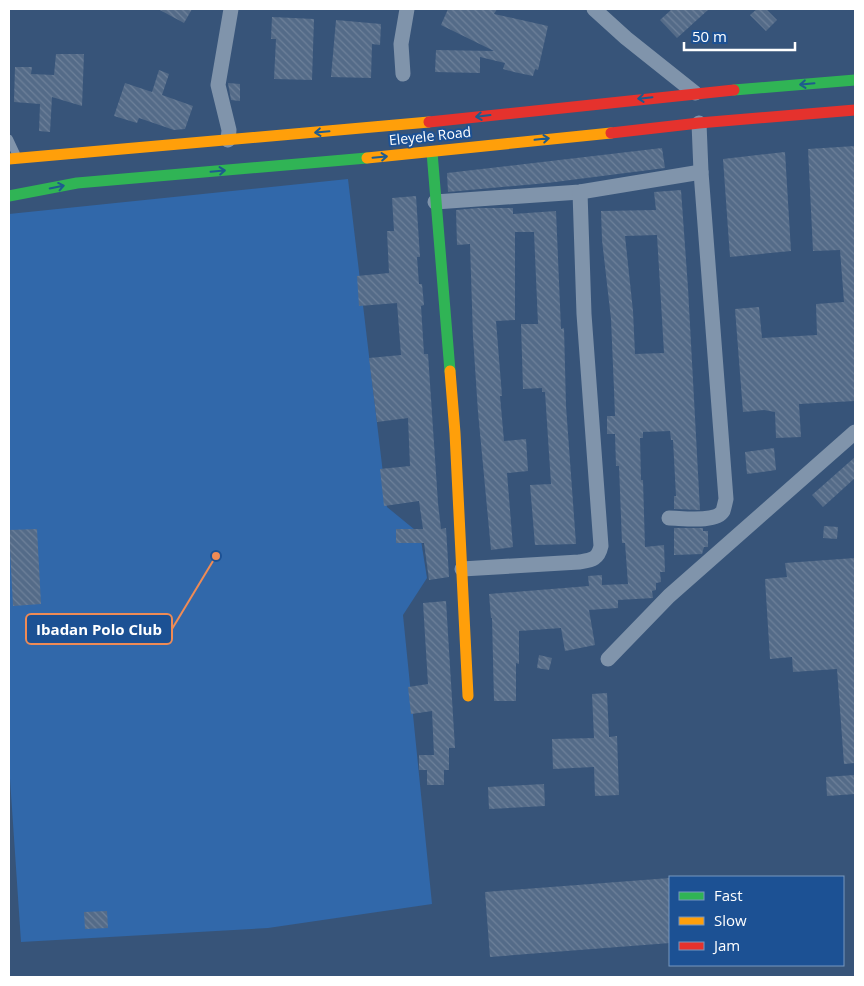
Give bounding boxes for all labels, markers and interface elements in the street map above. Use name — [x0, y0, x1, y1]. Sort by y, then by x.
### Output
scale bar — [684, 20, 795, 52]
text: 50 m — [692, 26, 727, 46]
one-way arrow — [799, 79, 815, 88]
one-way arrow — [637, 93, 653, 103]
one-way arrow — [476, 111, 492, 121]
street label: Eleyele Road — [388, 122, 472, 149]
one-way arrow — [314, 127, 330, 137]
one-way arrow — [533, 134, 549, 144]
one-way arrow — [372, 152, 388, 161]
one-way arrow — [210, 166, 226, 176]
one-way arrow — [48, 181, 64, 191]
callout: Ibadan Polo Club — [26, 614, 172, 644]
text: Ibadan Polo Club — [36, 619, 162, 639]
legend — [669, 876, 844, 966]
text: Fast — [714, 885, 743, 905]
text: Slow — [714, 910, 747, 930]
text: Jam — [712, 935, 740, 955]

